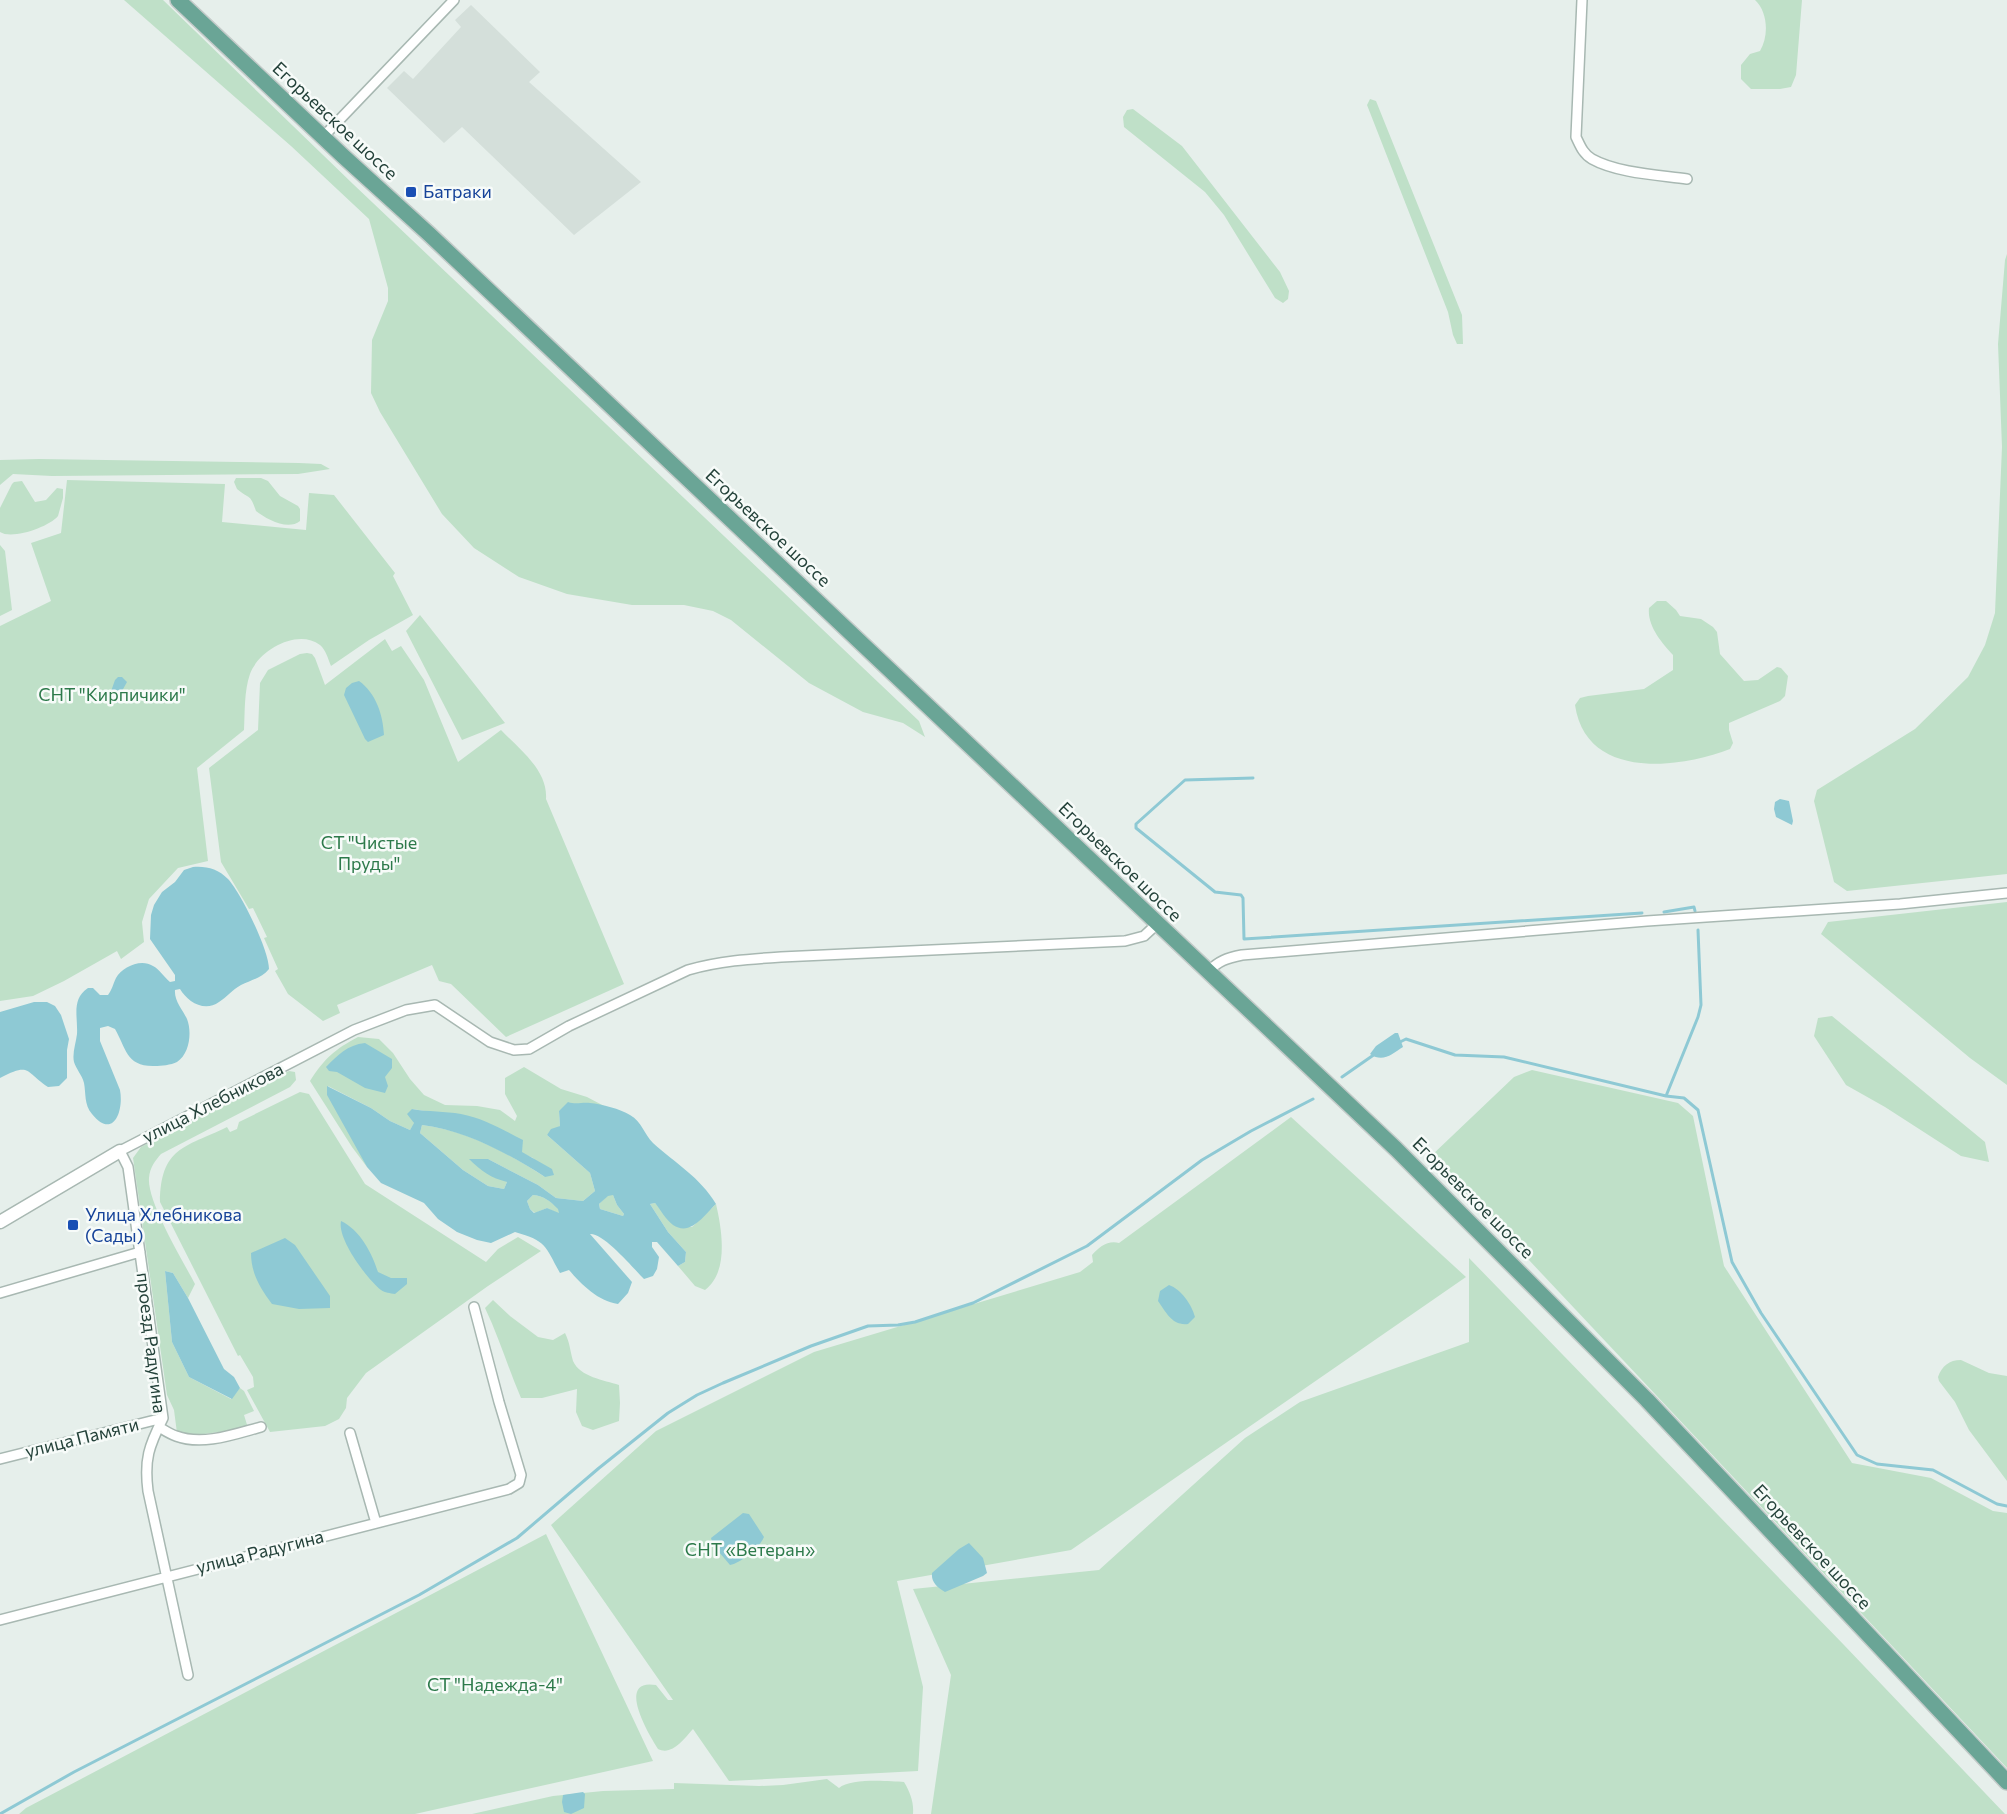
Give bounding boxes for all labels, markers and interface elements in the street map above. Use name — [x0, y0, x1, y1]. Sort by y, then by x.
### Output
street label: Егорьевское шоссе — [269, 57, 403, 184]
place label: Батраки — [423, 180, 492, 202]
marker: Батраки — [404, 185, 418, 199]
street label: Егорьевское шоссе — [702, 464, 836, 591]
park label: СНТ "Кирпичики" — [38, 683, 186, 705]
street label: Егорьевское шоссе — [1054, 797, 1187, 926]
park label: СТ "Чистые Пруды" — [321, 831, 417, 874]
street label: улица Хлебникова — [138, 1057, 287, 1147]
street label: Егорьевское шоссе — [1408, 1132, 1539, 1263]
place label: Улица Хлебникова (Сады) — [85, 1203, 242, 1246]
marker: Улица Хлебникова (Сады) — [66, 1218, 80, 1232]
street label: проезд Радугина — [132, 1271, 172, 1415]
street label: улица Памяти — [23, 1412, 141, 1462]
street label: Егорьевское шоссе — [1749, 1479, 1876, 1613]
street label: улица Радугина — [194, 1525, 326, 1578]
park label: СНТ «Ветеран» — [685, 1538, 815, 1560]
park label: СТ "Надежда-4" — [427, 1673, 563, 1695]

